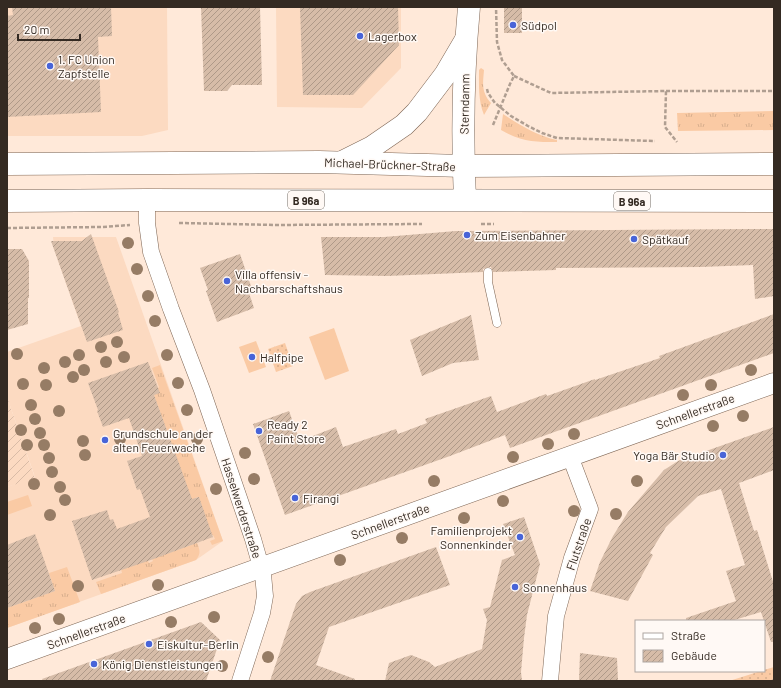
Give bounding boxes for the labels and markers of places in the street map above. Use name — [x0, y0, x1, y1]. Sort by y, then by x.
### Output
place label: Südpol — [521, 18, 557, 32]
marker: Südpol — [508, 20, 518, 30]
place label: Lagerbox — [368, 29, 417, 43]
marker: Lagerbox — [355, 31, 365, 41]
place label: 1. FC Union Zapfstelle — [58, 52, 115, 80]
marker: 1. FC Union Zapfstelle — [45, 61, 55, 71]
place label: Zum Eisenbahner — [475, 228, 566, 242]
marker: Zum Eisenbahner — [462, 230, 472, 240]
place label: Spätkauf — [642, 232, 689, 246]
marker: Spätkauf — [629, 234, 639, 244]
place label: Villa offensiv - Nachbarschaftshaus — [235, 267, 343, 295]
marker: Villa offensiv - Nachbarschaftshaus — [222, 276, 232, 286]
place label: Halfpipe — [260, 350, 304, 364]
marker: Halfpipe — [247, 352, 257, 362]
place label: Ready 2 Paint Store — [267, 417, 325, 445]
place label: Grundschule an der alten Feuerwache — [113, 426, 214, 454]
marker: Ready 2 Paint Store — [254, 426, 264, 436]
marker: Grundschule an der alten Feuerwache — [100, 435, 110, 445]
place label: Yoga Bär Studio — [633, 448, 715, 462]
marker: Yoga Bär Studio — [718, 450, 728, 460]
place label: Firangi — [303, 491, 339, 505]
marker: Firangi — [290, 493, 300, 503]
place label: Familienprojekt Sonnenkinder — [431, 523, 513, 551]
marker: Familienprojekt Sonnenkinder — [515, 532, 525, 542]
place label: Sonnenhaus — [523, 580, 587, 594]
marker: Sonnenhaus — [510, 582, 520, 592]
place label: Eiskultur-Berlin — [157, 637, 239, 651]
marker: Eiskultur-Berlin — [144, 639, 154, 649]
place label: König Dienstleistungen — [102, 657, 222, 671]
marker: König Dienstleistungen — [89, 659, 99, 669]

